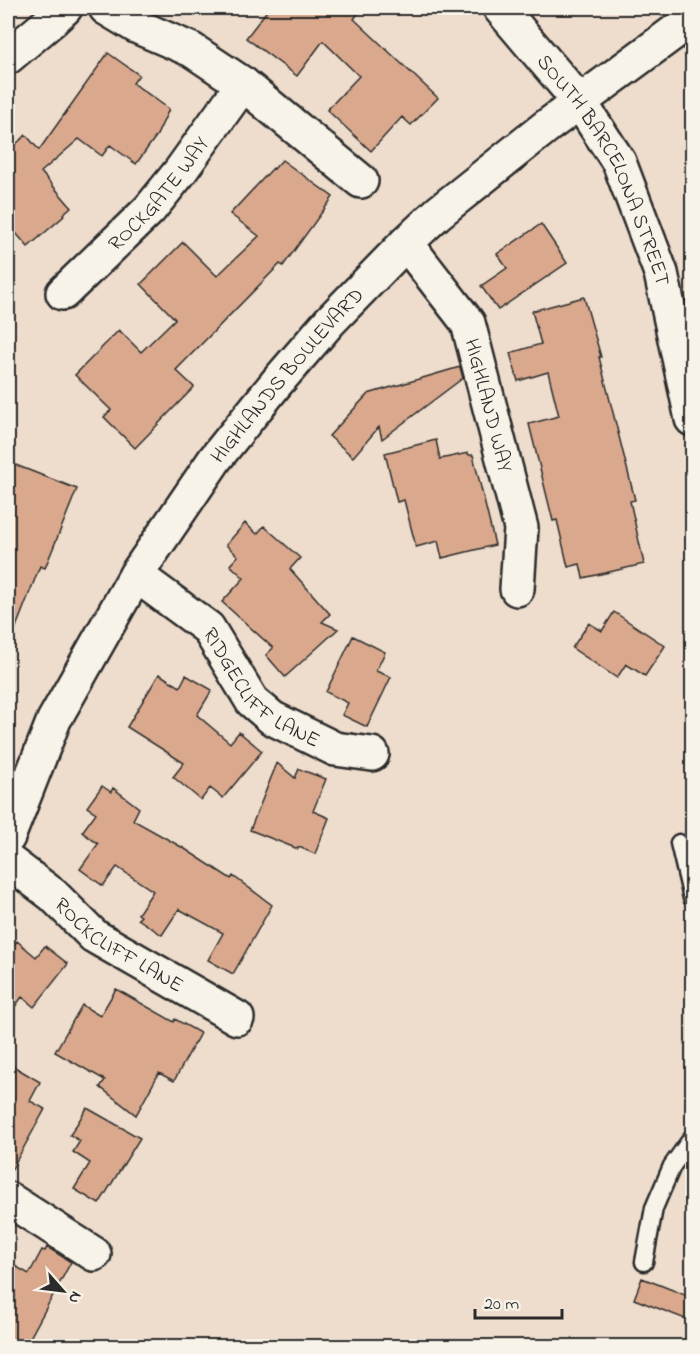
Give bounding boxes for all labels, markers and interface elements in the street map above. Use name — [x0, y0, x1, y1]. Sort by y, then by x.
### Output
street label: SOUTH BARCELONA STREET — [529, 48, 676, 289]
street label: ROCKGATE WAY — [102, 131, 218, 259]
street label: HIGHLANDS BOULEVARD — [204, 282, 372, 471]
street label: HIGHLAND WAY — [456, 336, 519, 476]
street label: RIDGECLIFF LANE — [194, 623, 325, 756]
street label: ROCKCLIFF LANE — [46, 891, 188, 1001]
north arrow — [33, 1261, 93, 1321]
scale bar — [475, 1282, 562, 1320]
text: N — [61, 1287, 88, 1308]
text: 20 m — [484, 1292, 519, 1318]

